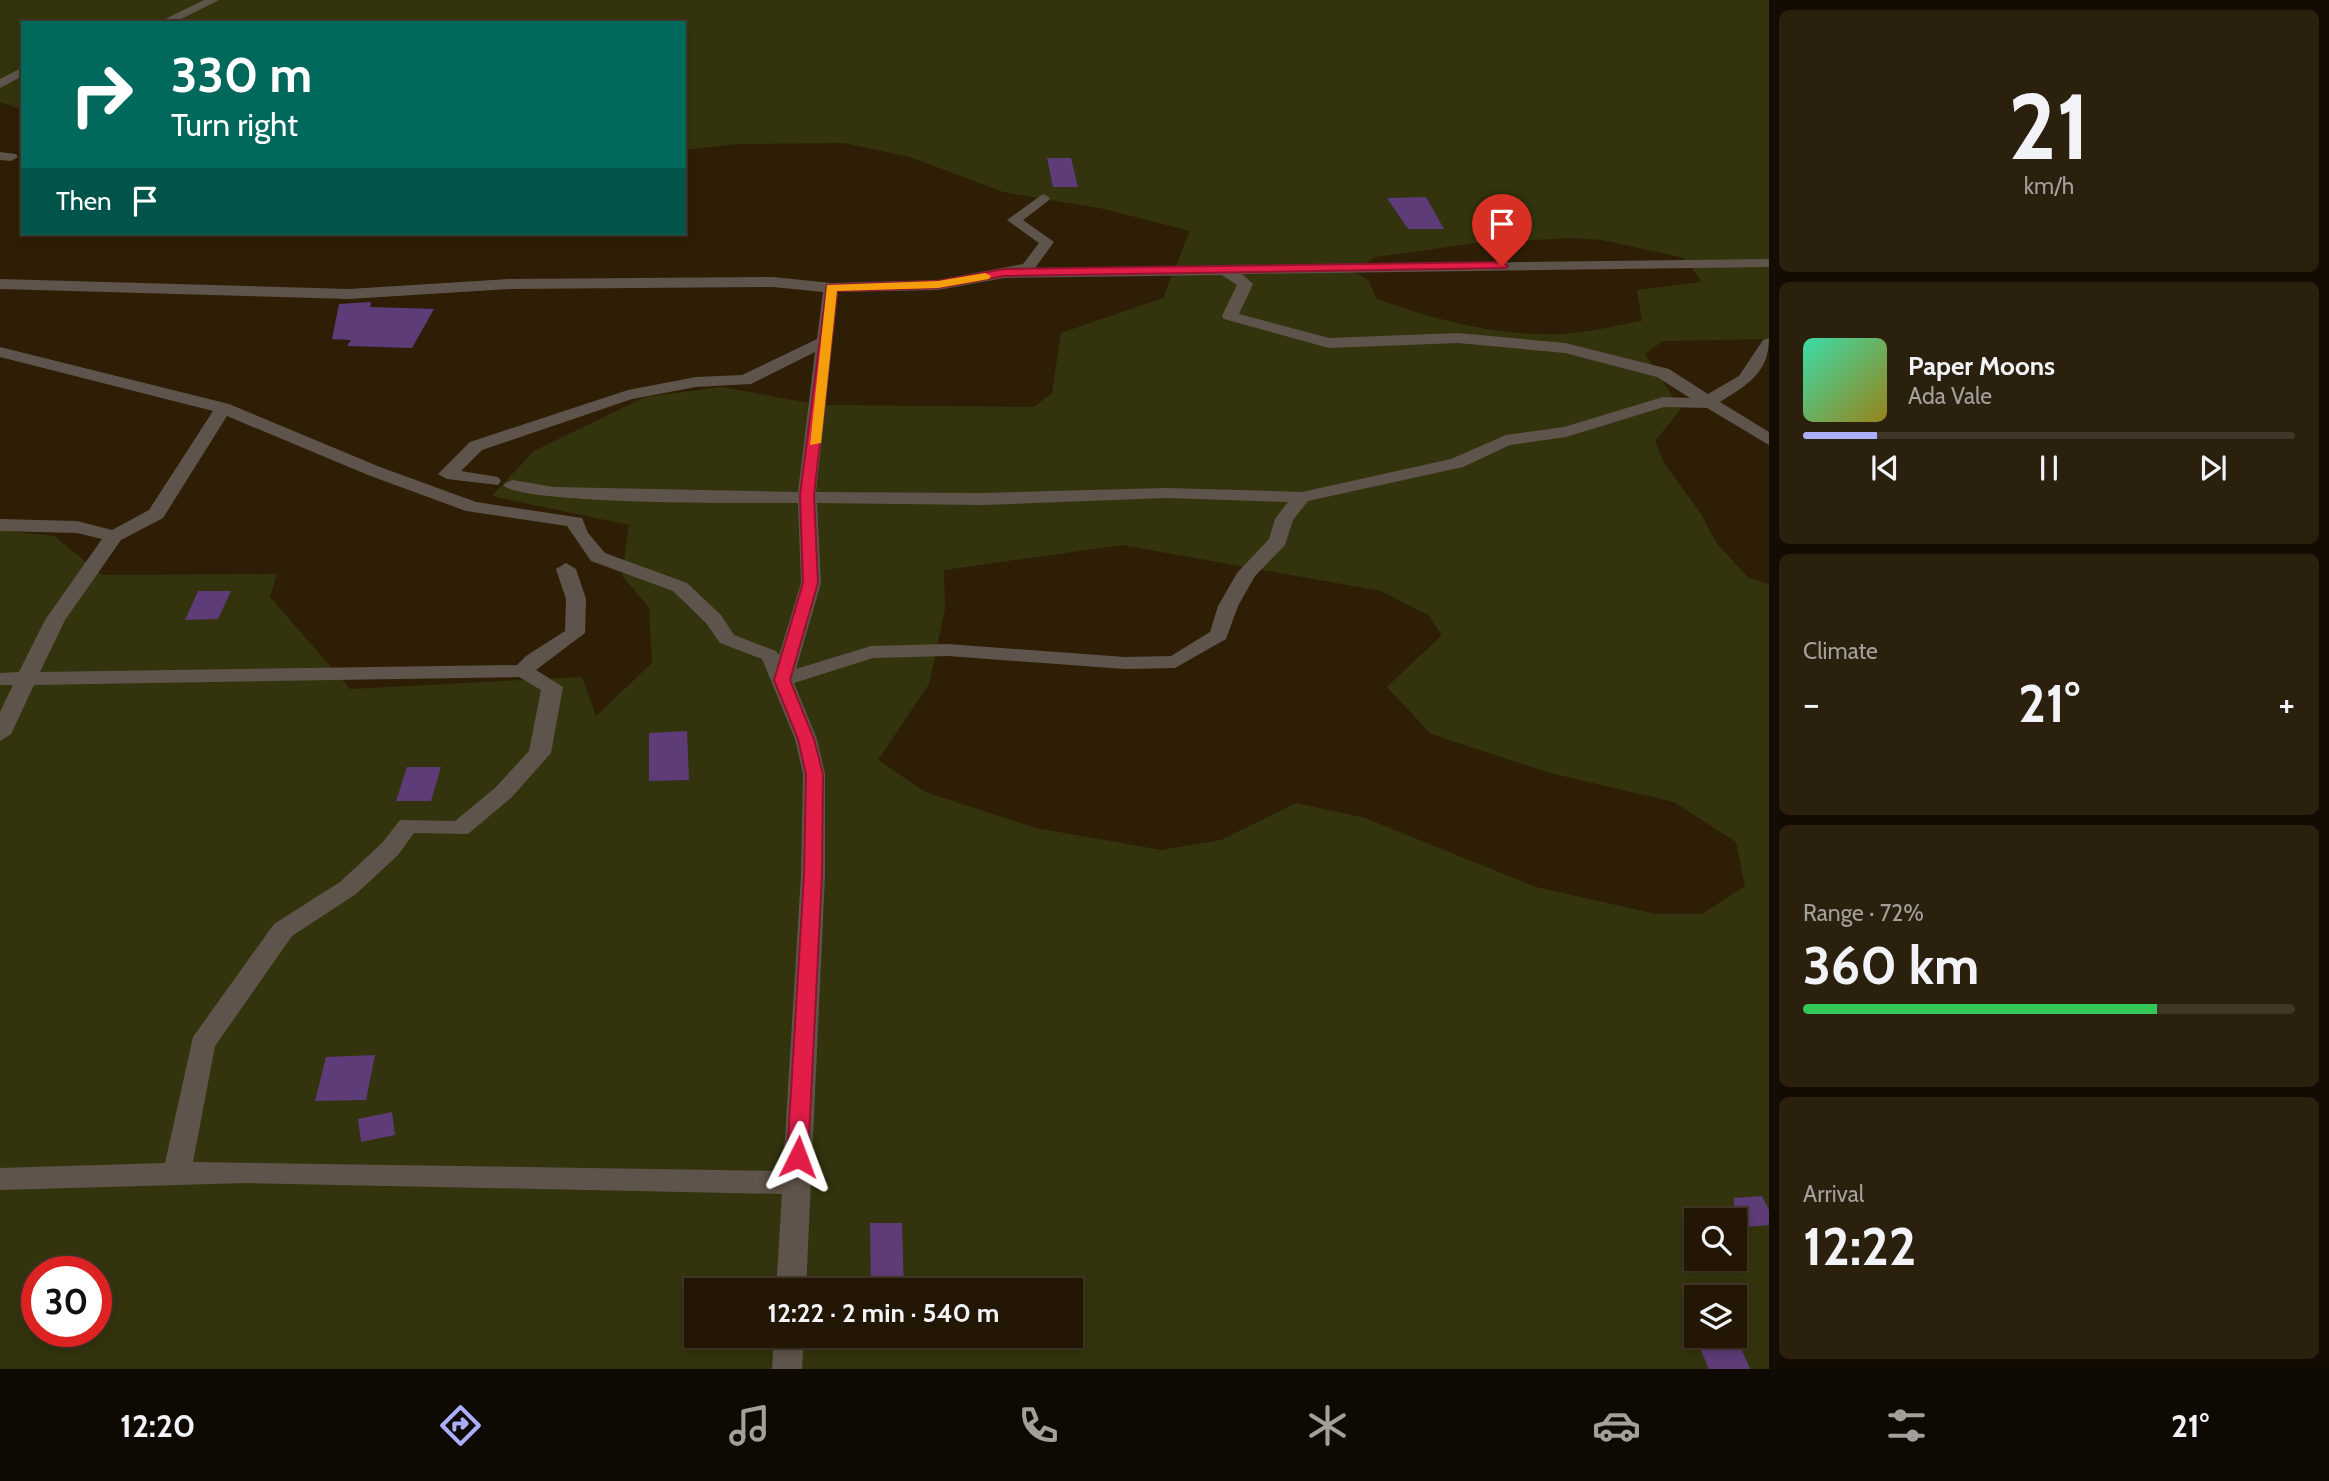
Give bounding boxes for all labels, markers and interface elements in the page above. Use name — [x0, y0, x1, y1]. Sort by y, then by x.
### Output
text: 330 m — [171, 45, 312, 104]
icon: right — [56, 49, 147, 140]
text: 21 — [2008, 71, 2090, 182]
text: Turn right — [171, 105, 298, 144]
text: km/h — [2024, 172, 2074, 200]
icon: arrive — [126, 182, 164, 220]
text: Then — [56, 185, 112, 217]
pin — [1472, 194, 1532, 266]
icon: arrive — [1483, 205, 1521, 243]
text: Paper Moons — [1908, 350, 2055, 382]
text: Ada Vale — [1908, 382, 1992, 410]
icon: previous — [1866, 449, 1904, 487]
icon: pause — [2030, 449, 2068, 487]
icon: next — [2194, 449, 2232, 487]
text: Climate — [1803, 637, 1878, 665]
text: 21° — [2018, 672, 2080, 735]
text: − — [1803, 680, 1820, 727]
text: + — [2278, 680, 2295, 727]
text: Range · 72% — [1803, 899, 1924, 927]
text: 360 km — [1803, 934, 1979, 997]
position arrow — [761, 1120, 835, 1194]
text: Arrival — [1803, 1180, 1864, 1208]
map controls — [1684, 1208, 1747, 1348]
button: search — [1684, 1208, 1747, 1271]
text: 12:22 — [1803, 1215, 1916, 1278]
speed limit sign: 30 — [21, 1256, 112, 1347]
button: layers — [1684, 1285, 1747, 1348]
text: 12:22 · 2 min · 540 m — [768, 1297, 999, 1329]
icon: directions — [436, 1401, 485, 1450]
icon: music — [725, 1401, 774, 1450]
icon: phone — [1014, 1401, 1063, 1450]
icon: climate — [1303, 1401, 1352, 1450]
icon: car — [1592, 1401, 1641, 1450]
icon: filters — [1882, 1401, 1931, 1450]
text: 12:20 — [120, 1406, 195, 1445]
text: 21° — [2171, 1406, 2209, 1445]

